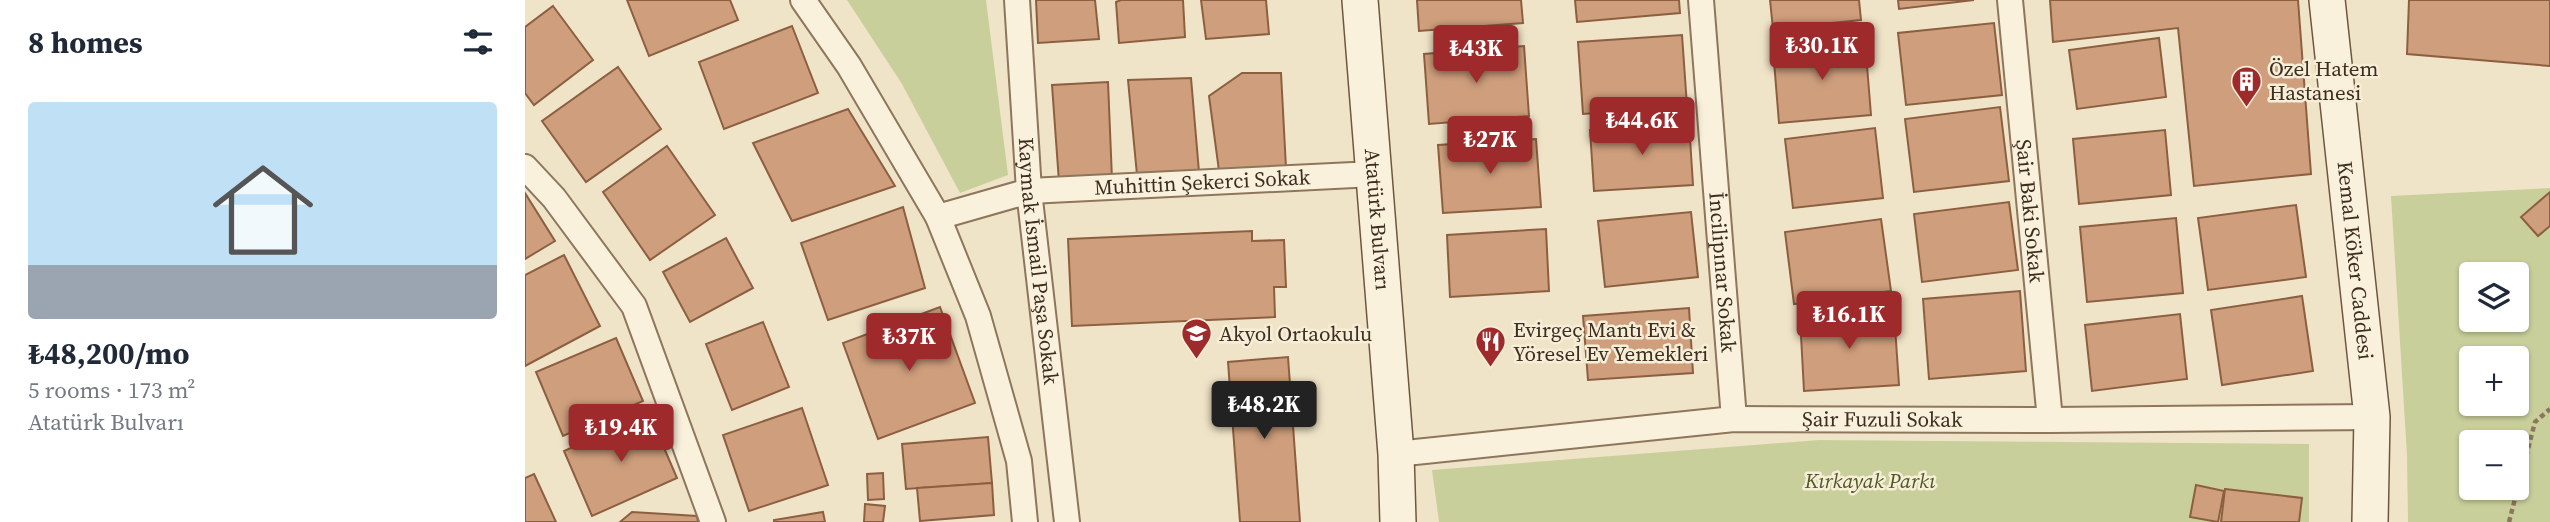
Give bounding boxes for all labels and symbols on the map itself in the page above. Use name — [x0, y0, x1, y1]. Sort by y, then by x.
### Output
pin: ₺30.1K — [1765, 22, 1879, 82]
pin: ₺43K — [1435, 25, 1517, 85]
place label: Özel Hatem Hastanesi — [2269, 54, 2378, 107]
building icon: Özel Hatem Hastanesi — [2229, 64, 2263, 108]
pin: ₺44.6K — [1585, 97, 1699, 157]
pin: ₺27K — [1449, 116, 1531, 176]
street label: Kaymak İsmail Paşa Sokak — [1012, 137, 1066, 387]
street label: Şair Baki Sokak — [2009, 138, 2052, 285]
street label: Atatürk Bulvarı — [1358, 147, 1398, 291]
street label: Kemal Köker Caddesi — [2330, 160, 2381, 361]
street label: Muhittin Şekerci Sokak — [1093, 162, 1311, 202]
street label: İncilipınar Sokak — [1702, 191, 1744, 354]
pin: ₺16.1K — [1792, 292, 1906, 351]
pin: ₺37K — [868, 314, 950, 373]
place label: Evirgeç Mantı Evi & Yöresel Ev Yemekleri — [1513, 315, 1708, 368]
school or university icon: Akyol Ortaokulu — [1179, 317, 1213, 361]
place label: Akyol Ortaokulu — [1219, 319, 1372, 348]
restaurant icon: Evirgeç Mantı Evi & Yöresel Ev Yemekleri — [1473, 325, 1507, 369]
pin: ₺48.2K — [1207, 382, 1321, 441]
street label: Şair Fuzuli Sokak — [1802, 404, 1963, 434]
pin: ₺19.4K — [564, 405, 678, 464]
park label: Kırkayak Parkı — [1804, 466, 1936, 495]

